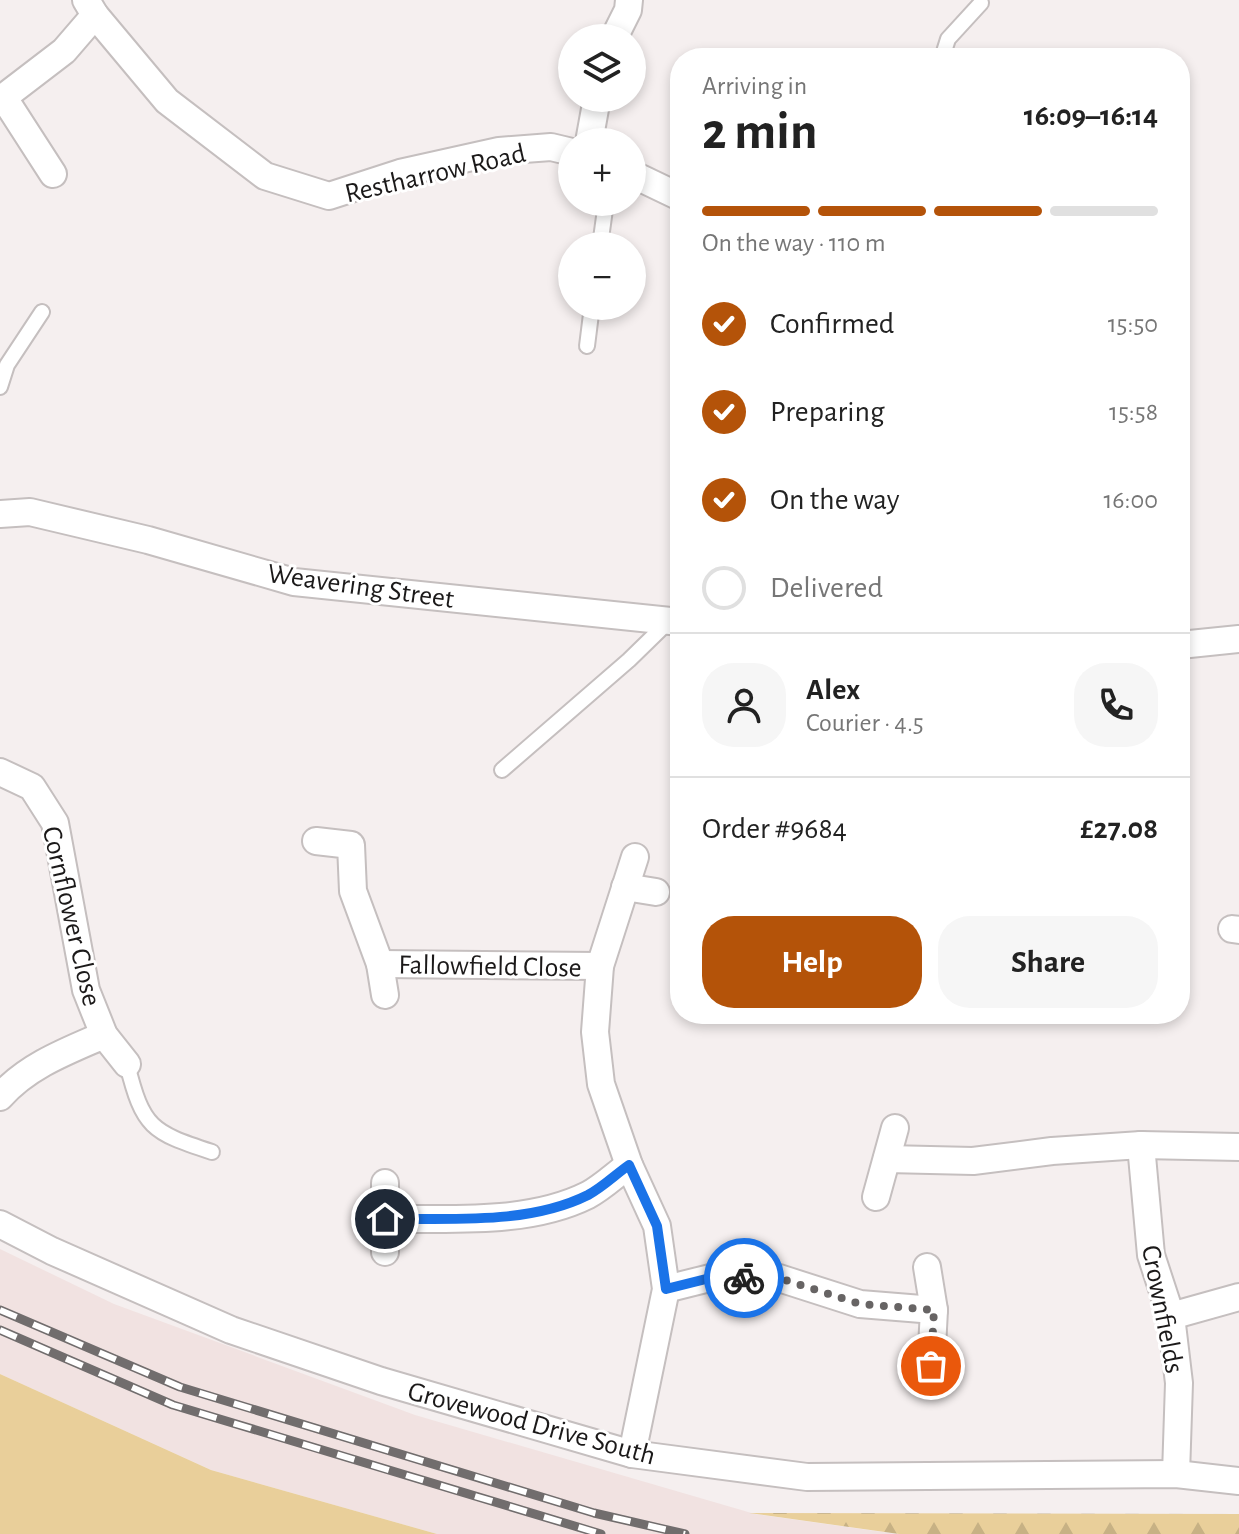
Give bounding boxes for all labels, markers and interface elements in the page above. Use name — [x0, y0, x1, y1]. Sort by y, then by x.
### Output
map controls — [558, 24, 646, 320]
button: layers — [558, 24, 646, 112]
text: Arriving in — [702, 73, 807, 99]
text: 16:09–16:14 — [1024, 101, 1158, 131]
text: 2 min — [702, 106, 817, 158]
button: + — [558, 128, 646, 216]
street label: Restharrow Road — [342, 140, 529, 208]
text: On the way · 110 m — [702, 230, 885, 256]
button: − — [558, 232, 646, 320]
icon: check — [702, 302, 746, 346]
text: Confirmed — [770, 309, 894, 339]
text: 15:50 — [1108, 311, 1158, 337]
icon: check — [702, 390, 746, 434]
text: Preparing — [770, 397, 885, 427]
text: 15:58 — [1109, 399, 1158, 425]
icon: check — [702, 478, 746, 522]
text: On the way — [770, 485, 899, 515]
text: 16:00 — [1103, 487, 1158, 513]
street label: Weavering Street — [266, 560, 456, 614]
text: Delivered — [770, 573, 883, 603]
button: person — [702, 663, 786, 747]
button: phone — [1074, 663, 1158, 747]
text: Alex — [806, 675, 860, 705]
text: Courier · 4.5 — [806, 710, 924, 736]
text: Order #9684 — [702, 814, 847, 844]
text: £27.08 — [1080, 814, 1158, 844]
street label: Cornflower Close — [37, 824, 105, 1009]
button: Help — [702, 916, 922, 1008]
button: Share — [938, 916, 1158, 1008]
street label: Fallowfield Close — [398, 951, 582, 983]
pin — [351, 1185, 419, 1253]
icon: home — [363, 1197, 407, 1241]
courier — [704, 1238, 784, 1318]
street label: Crownfields — [1136, 1243, 1188, 1376]
icon: bike — [722, 1256, 766, 1300]
pin — [897, 1332, 965, 1400]
icon: bag — [909, 1344, 953, 1388]
street label: Grovewood Drive South — [405, 1377, 658, 1470]

